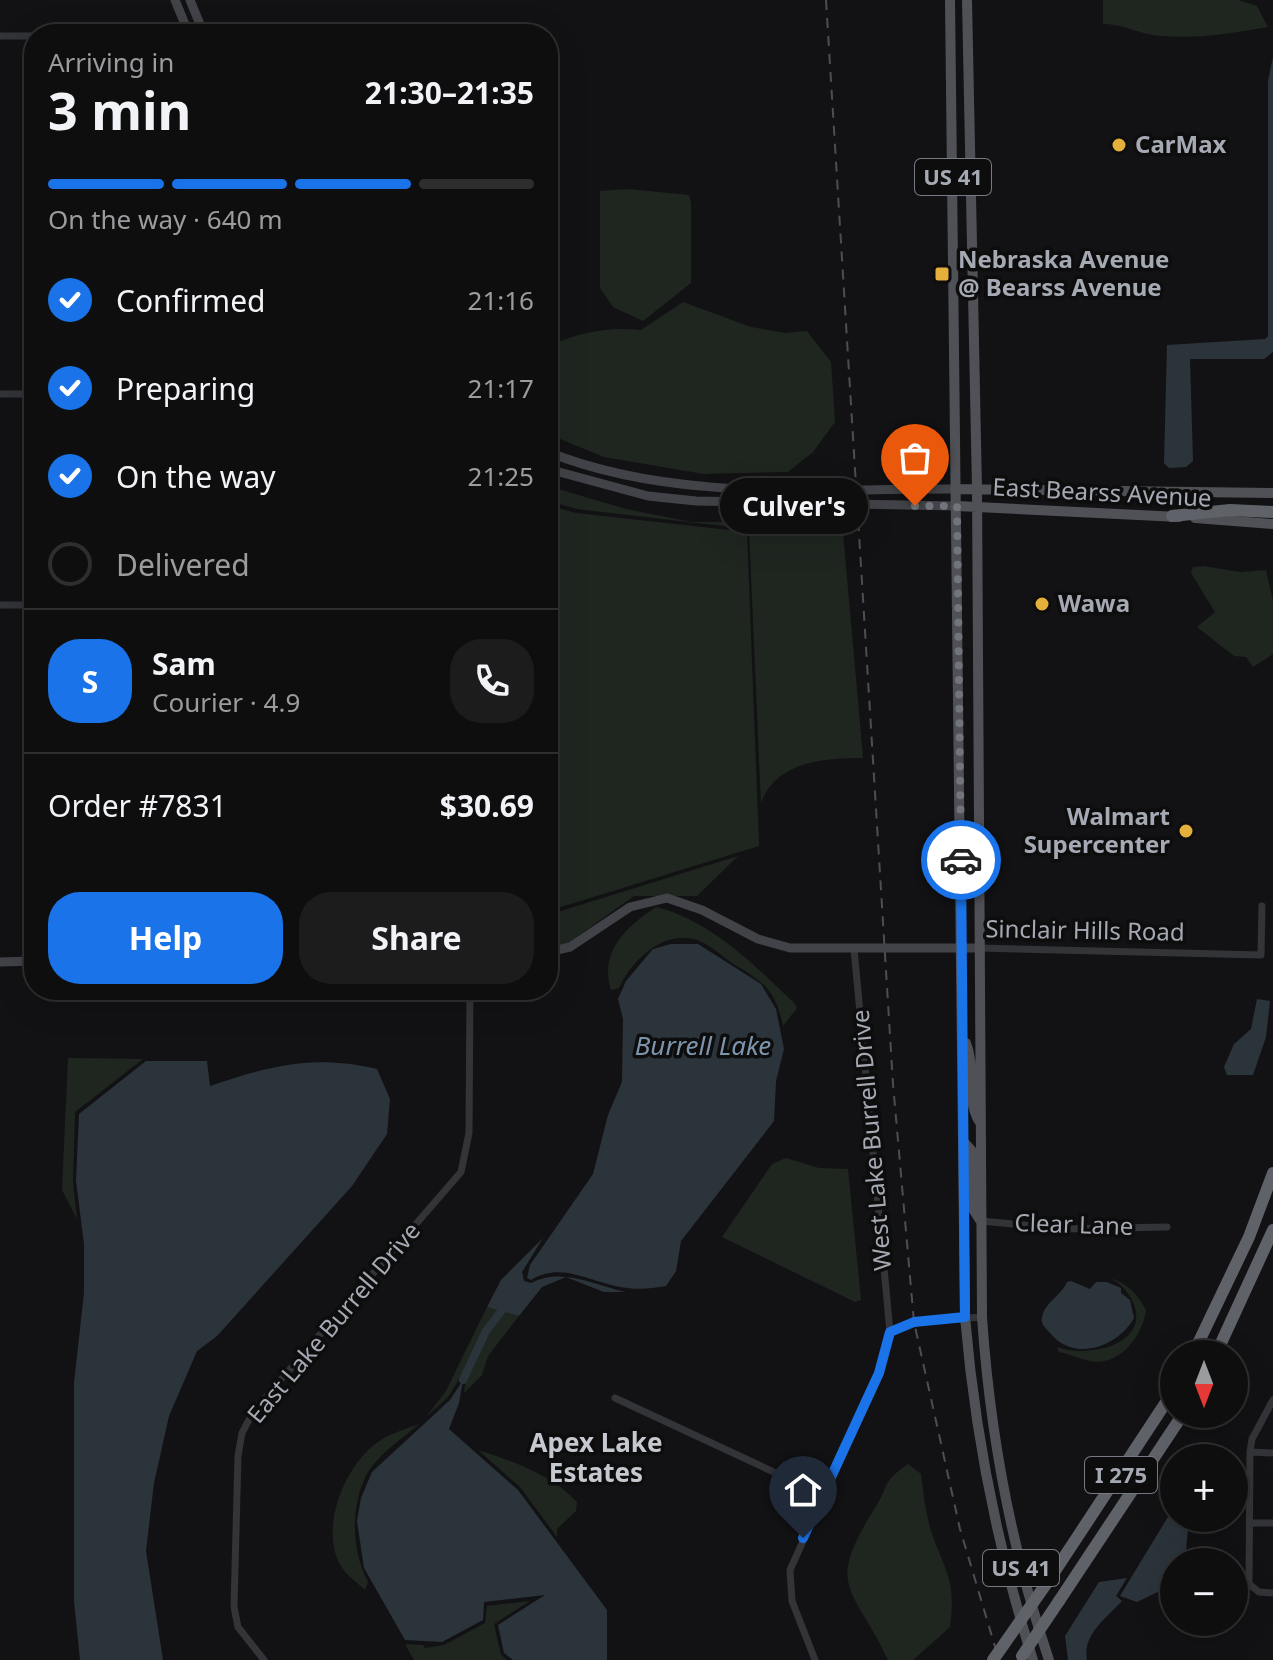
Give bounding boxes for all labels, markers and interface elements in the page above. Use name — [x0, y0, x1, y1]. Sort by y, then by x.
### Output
text: Arriving in — [48, 44, 174, 80]
text: 21:30–21:35 — [365, 72, 534, 113]
text: 3 min — [48, 74, 191, 145]
place label: CarMax — [1135, 127, 1227, 160]
marker: CarMax — [1110, 136, 1128, 154]
road number: US 41 — [915, 159, 991, 195]
text: On the way · 640 m — [48, 201, 282, 237]
place label: Nebraska Avenue @ Bearss Avenue — [958, 242, 1169, 303]
marker: Nebraska Avenue @ Bearss Avenue — [933, 265, 951, 283]
icon: check — [48, 278, 92, 322]
text: Confirmed — [116, 280, 266, 321]
text: 21:16 — [468, 282, 534, 318]
icon: check — [48, 366, 92, 410]
text: Preparing — [116, 368, 255, 409]
text: 21:17 — [468, 370, 534, 406]
pin — [881, 424, 949, 506]
icon: bag — [893, 436, 937, 480]
icon: check — [48, 454, 92, 498]
text: On the way — [116, 456, 276, 497]
text: 21:25 — [468, 458, 534, 494]
street label: East Bearss Avenue — [992, 469, 1212, 514]
callout: Culver's — [719, 478, 867, 534]
text: Culver's — [742, 488, 846, 524]
text: Delivered — [116, 544, 250, 585]
place label: Wawa — [1058, 586, 1130, 619]
marker: Wawa — [1033, 595, 1051, 613]
button: phone — [450, 639, 534, 723]
text: Sam — [152, 643, 216, 684]
text: S — [82, 661, 98, 702]
text: Courier · 4.9 — [152, 684, 300, 720]
text: Order #7831 — [48, 785, 227, 826]
text: $30.69 — [440, 785, 534, 826]
place label: Walmart Supercenter — [1024, 799, 1170, 860]
courier — [921, 820, 1001, 900]
marker: Walmart Supercenter — [1177, 822, 1195, 840]
icon: car — [939, 838, 983, 882]
button: Help — [48, 892, 283, 984]
button: Share — [299, 892, 534, 984]
street label: Sinclair Hills Road — [985, 911, 1185, 948]
street label: West Lake Burrell Drive — [843, 1008, 898, 1272]
water label: Burrell Lake — [635, 1027, 771, 1063]
street label: Clear Lane — [1014, 1205, 1134, 1242]
street label: East Lake Burrell Drive — [239, 1214, 427, 1430]
north arrow — [1160, 1340, 1248, 1428]
map controls — [1160, 1340, 1248, 1636]
district label: Apex Lake Estates — [530, 1424, 662, 1490]
button: + — [1160, 1444, 1248, 1532]
pin — [769, 1456, 837, 1538]
road number: I 275 — [1085, 1457, 1157, 1493]
icon: home — [781, 1468, 825, 1512]
button: − — [1160, 1548, 1248, 1636]
road number: US 41 — [983, 1550, 1059, 1586]

